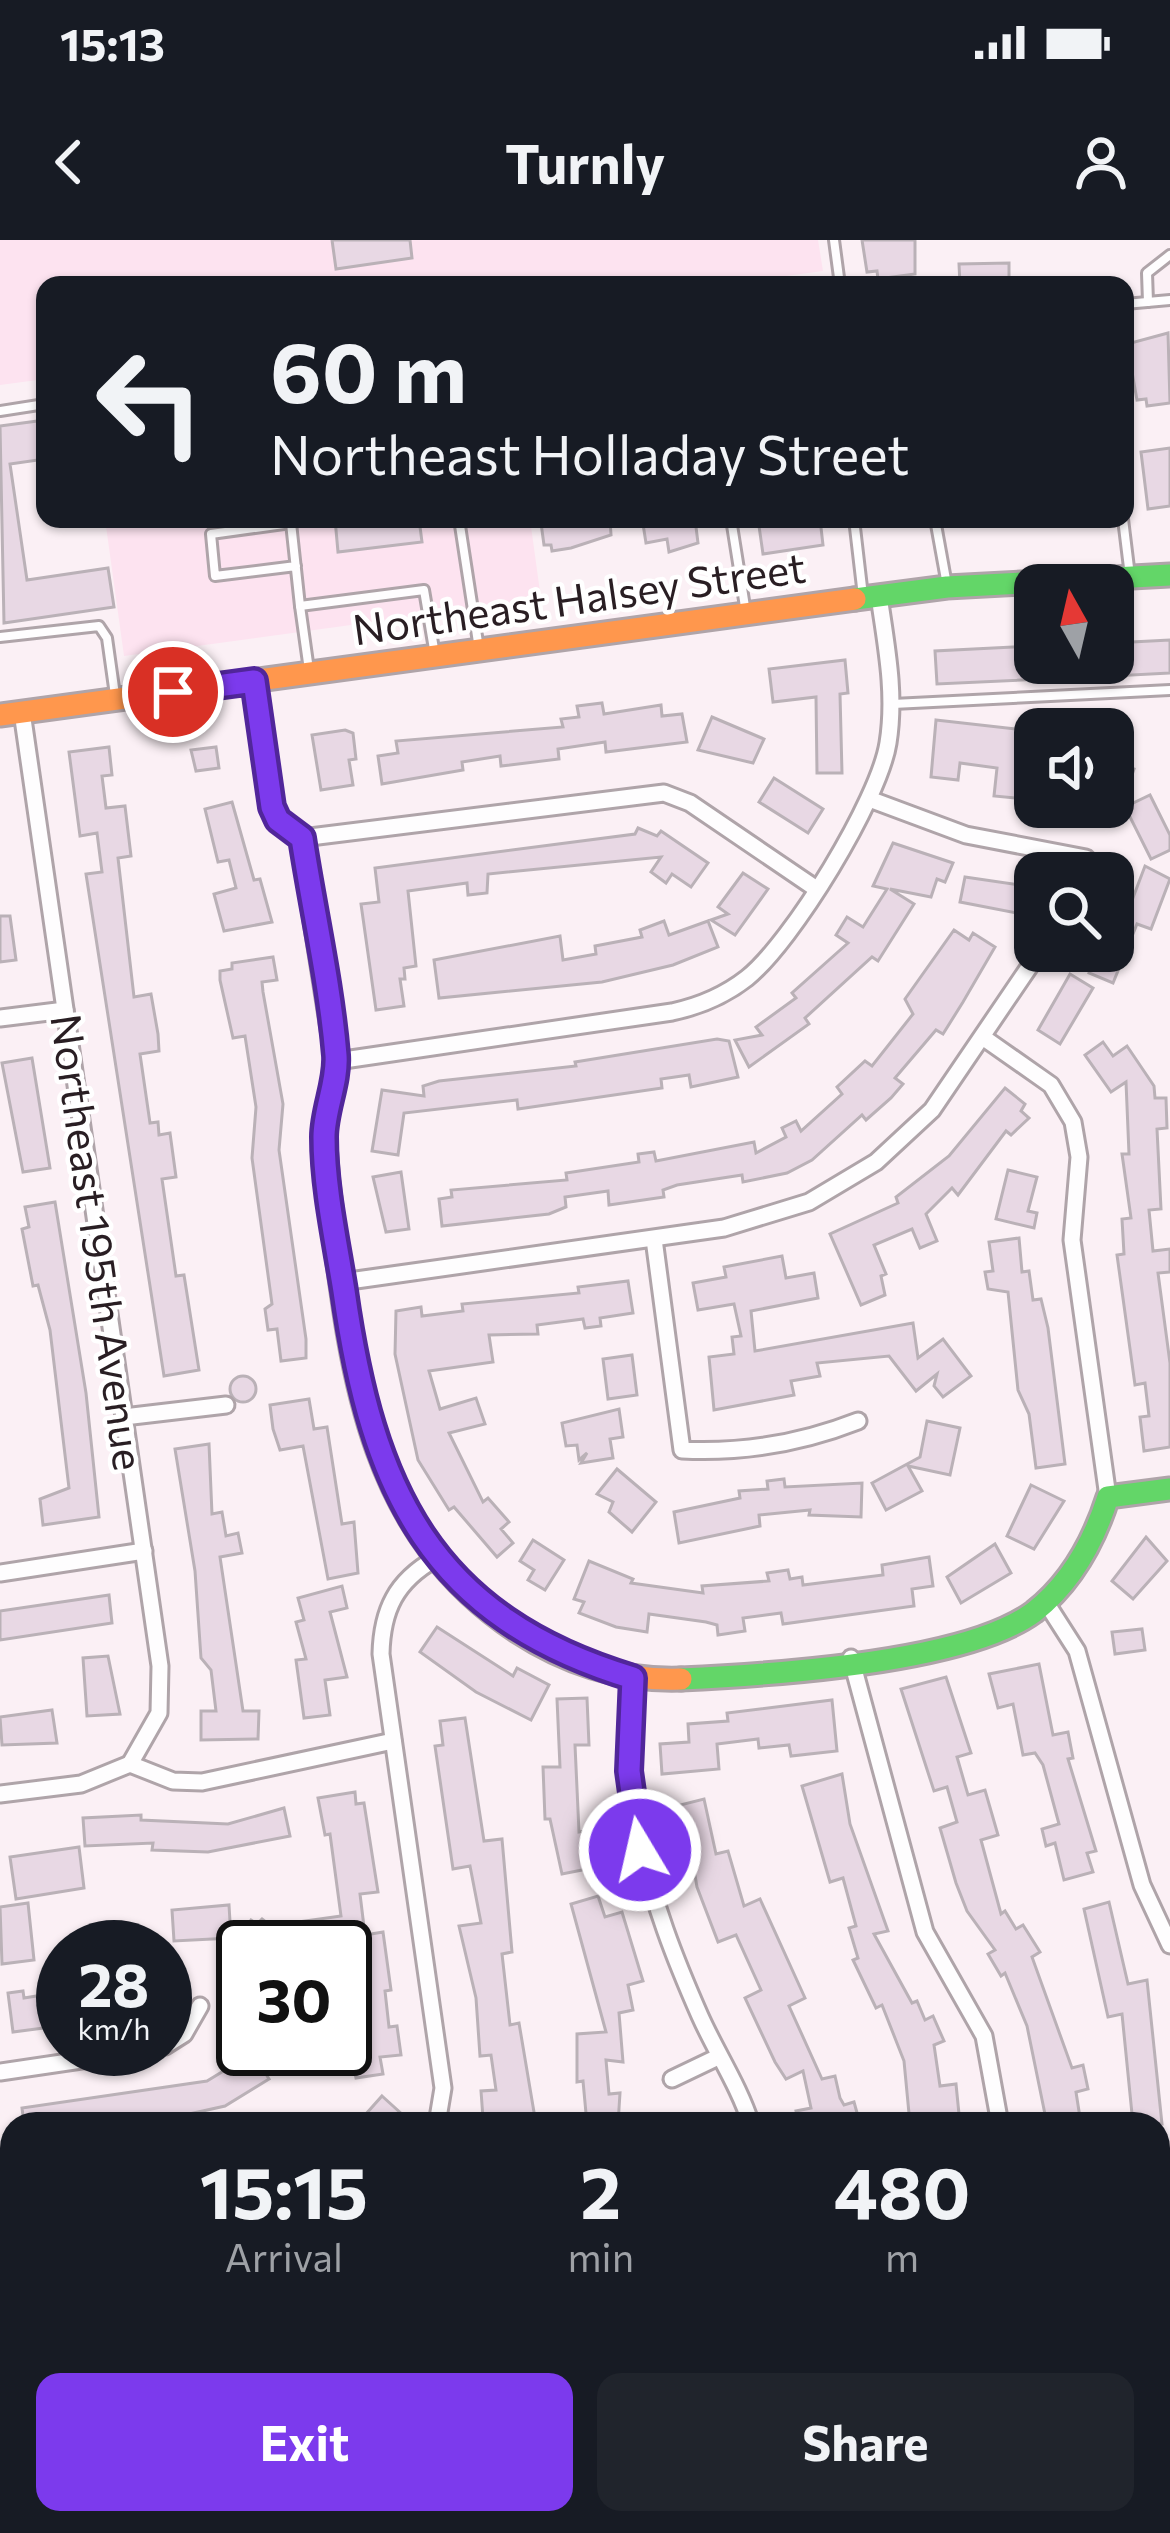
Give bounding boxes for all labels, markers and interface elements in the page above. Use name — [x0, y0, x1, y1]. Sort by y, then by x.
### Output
text: 15:13 — [60, 15, 165, 70]
icon: back — [36, 129, 102, 195]
text: Turnly — [505, 129, 665, 195]
icon: person — [1068, 129, 1134, 195]
text: 60 m — [270, 318, 467, 420]
icon: left — [72, 324, 228, 480]
text: Northeast Holladay Street — [270, 420, 909, 486]
street label: Northeast Halsey Street — [349, 539, 809, 655]
north arrow — [1014, 564, 1134, 684]
map controls — [1014, 564, 1134, 972]
pin — [122, 641, 224, 743]
icon: arrive — [140, 659, 206, 725]
button: sound — [1014, 708, 1134, 828]
button: search — [1014, 852, 1134, 972]
street label: Northeast 195th Avenue — [41, 1011, 157, 1473]
position arrow — [577, 1787, 703, 1913]
speed limit sign: 30 — [216, 1920, 372, 2076]
text: 28 — [79, 1946, 149, 2019]
text: km/h — [78, 2009, 150, 2046]
text: 15:15 — [200, 2146, 368, 2234]
text: 2 — [580, 2146, 621, 2234]
text: 480 — [834, 2146, 970, 2234]
text: Arrival — [225, 2232, 343, 2280]
text: min — [568, 2232, 634, 2280]
text: m — [885, 2232, 919, 2280]
button: Exit — [36, 2373, 573, 2511]
button: Share — [597, 2373, 1134, 2511]

